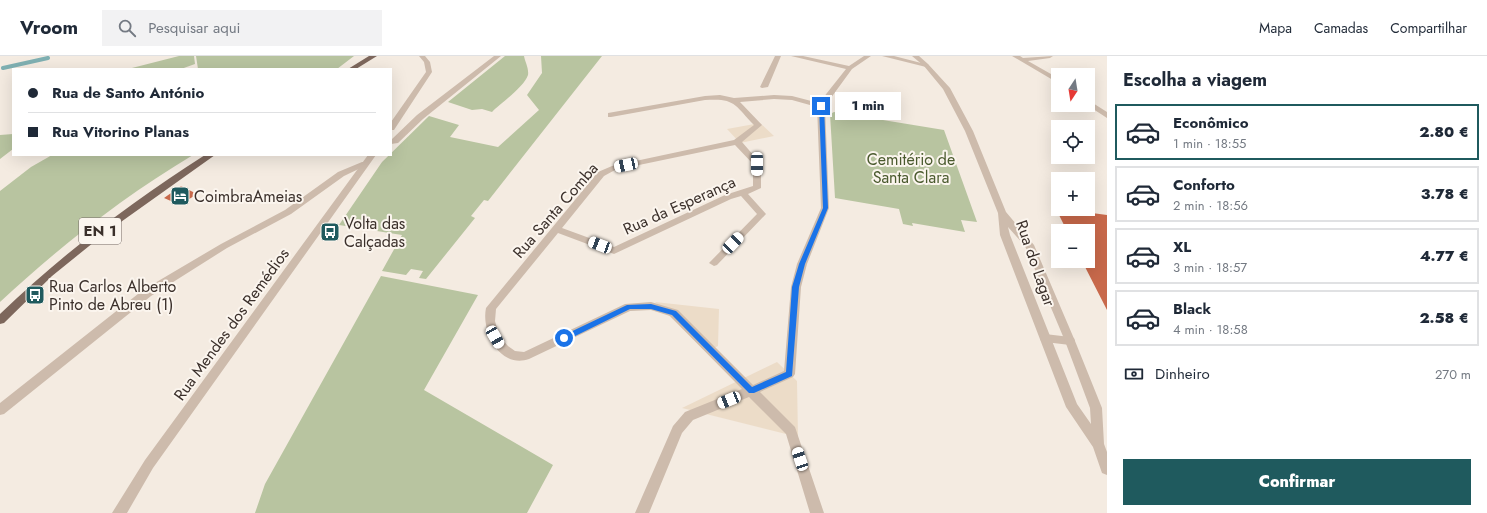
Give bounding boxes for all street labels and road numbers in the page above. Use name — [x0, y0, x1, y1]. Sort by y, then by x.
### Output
street label: Rua Santa Comba — [507, 157, 603, 263]
street label: Rua da Esperança — [619, 170, 739, 241]
street label: Rua do Lagar — [1010, 217, 1061, 310]
road number: EN 1 — [79, 218, 121, 244]
street label: Rua Mendes dos Remédios — [168, 243, 295, 405]

